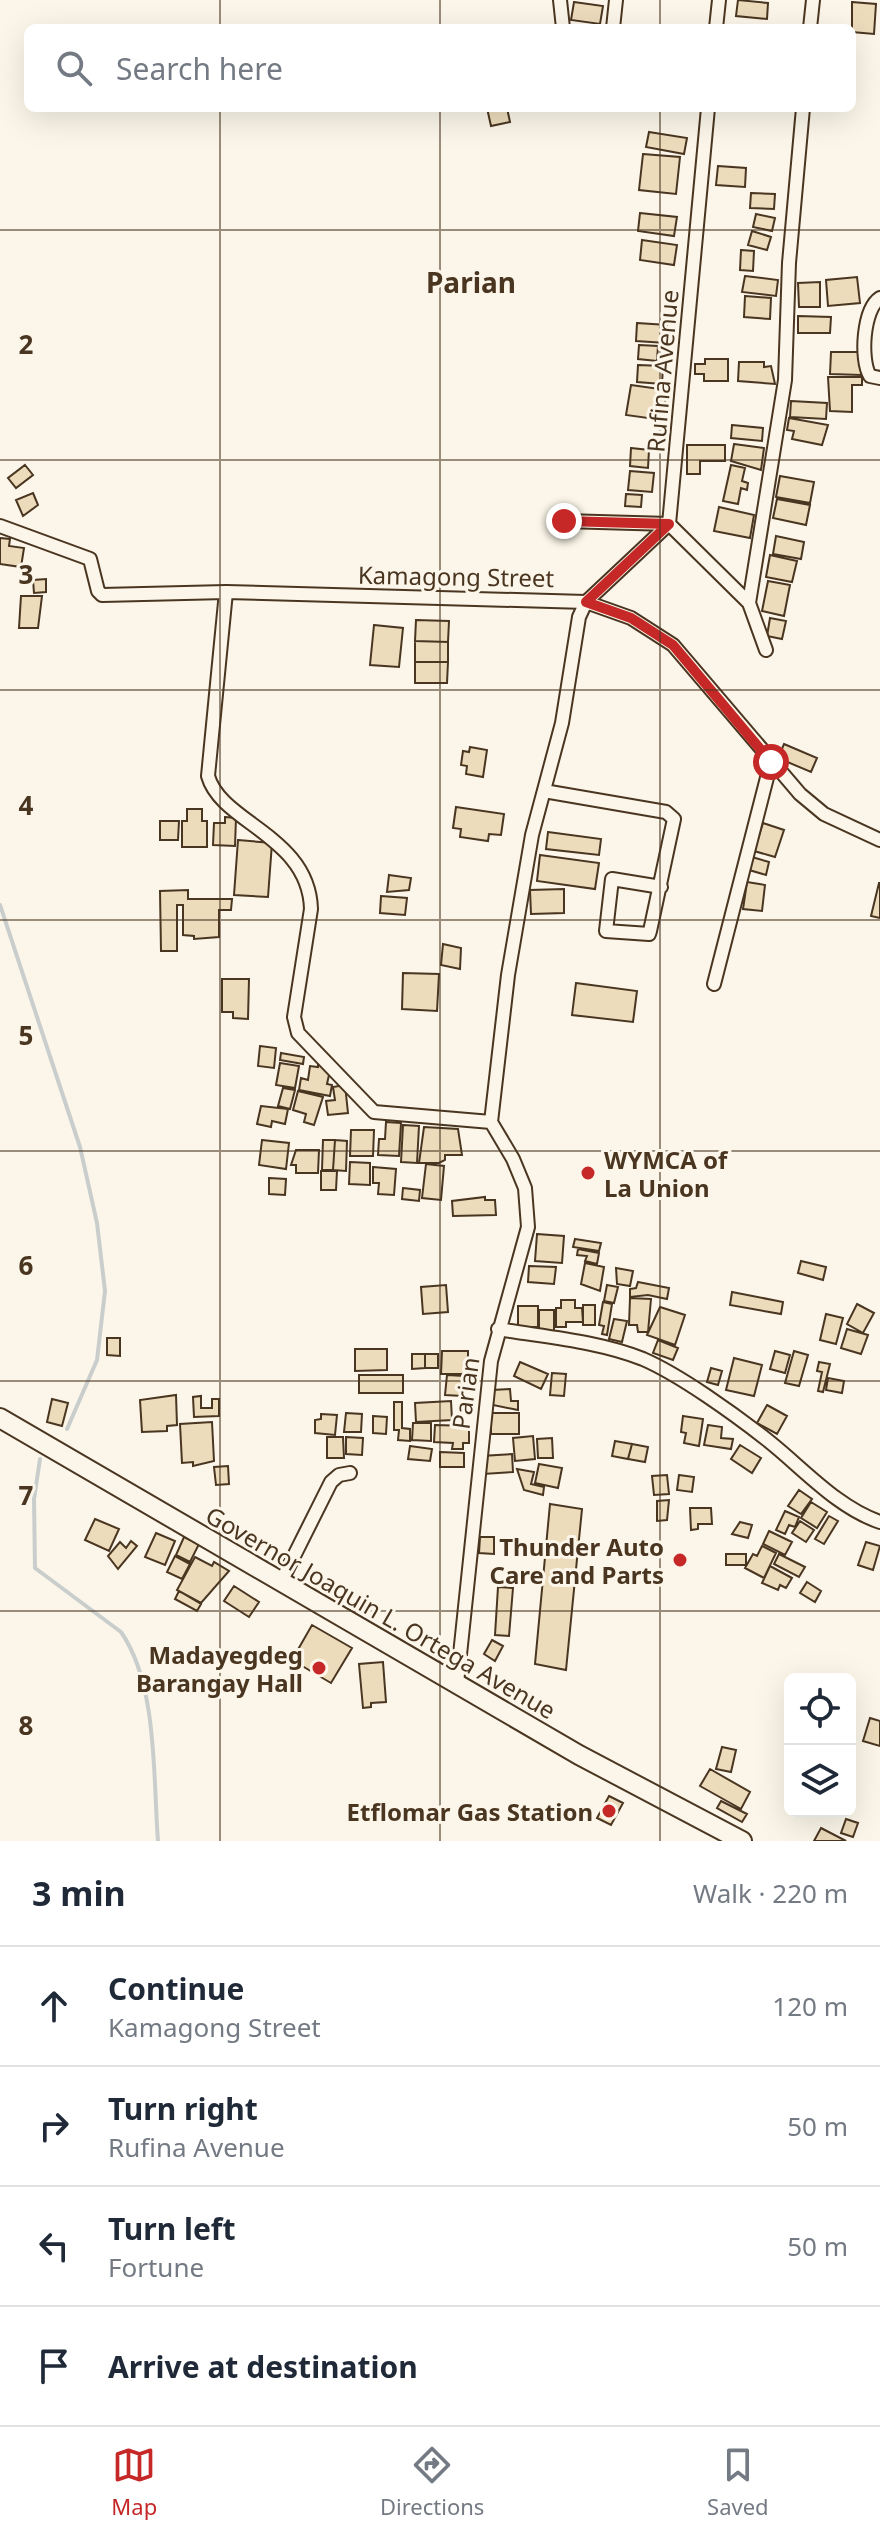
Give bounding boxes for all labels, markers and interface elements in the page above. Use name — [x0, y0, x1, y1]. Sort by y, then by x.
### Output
search box — [24, 24, 856, 112]
icon: search — [52, 46, 96, 90]
text: Search here — [116, 48, 283, 89]
district label: Parian — [426, 263, 516, 301]
street label: Rufina Avenue — [638, 288, 686, 454]
text: 2 — [19, 326, 34, 362]
route end — [546, 503, 582, 539]
text: 3 — [19, 556, 33, 592]
street label: Kamagong Street — [358, 558, 555, 594]
route start — [753, 744, 789, 780]
text: 4 — [19, 787, 34, 823]
text: 5 — [19, 1017, 33, 1053]
place label: WYMCA of La Union — [604, 1143, 729, 1204]
marker: WYMCA of La Union — [579, 1164, 597, 1182]
text: 6 — [19, 1247, 34, 1283]
street label: Parian — [444, 1355, 486, 1431]
text: 7 — [19, 1477, 34, 1513]
street label: Governor Joaquin L. Ortega Avenue — [200, 1498, 562, 1726]
place label: Thunder Auto Care and Parts — [490, 1530, 664, 1591]
marker: Thunder Auto Care and Parts — [671, 1551, 689, 1569]
place label: Madayegdeg Barangay Hall — [136, 1638, 303, 1699]
marker: Madayegdeg Barangay Hall — [310, 1659, 328, 1677]
map controls — [784, 1673, 856, 1817]
button: locate — [784, 1673, 856, 1745]
text: 8 — [19, 1707, 33, 1743]
button: layers — [784, 1745, 856, 1817]
place label: Etflomar Gas Station — [347, 1795, 593, 1828]
marker: Etflomar Gas Station — [600, 1802, 618, 1820]
text: 3 min — [32, 1870, 126, 1916]
text: Walk · 220 m — [693, 1875, 848, 1911]
text: Continue — [108, 1968, 244, 2009]
icon: ahead — [32, 1984, 76, 2028]
text: 120 m — [772, 1988, 848, 2024]
text: Kamagong Street — [108, 2009, 321, 2045]
text: Turn right — [108, 2088, 258, 2129]
icon: right — [32, 2104, 76, 2148]
text: 50 m — [787, 2108, 848, 2144]
text: Rufina Avenue — [108, 2129, 285, 2165]
text: Turn left — [108, 2208, 236, 2249]
icon: left — [32, 2224, 76, 2268]
text: 50 m — [787, 2228, 848, 2264]
text: Fortune — [108, 2249, 204, 2285]
icon: arrive — [32, 2344, 76, 2388]
text: Arrive at destination — [108, 2346, 418, 2387]
tab: Map — [111, 2443, 157, 2521]
tab: Directions — [380, 2443, 484, 2521]
tab: Saved — [707, 2443, 769, 2521]

